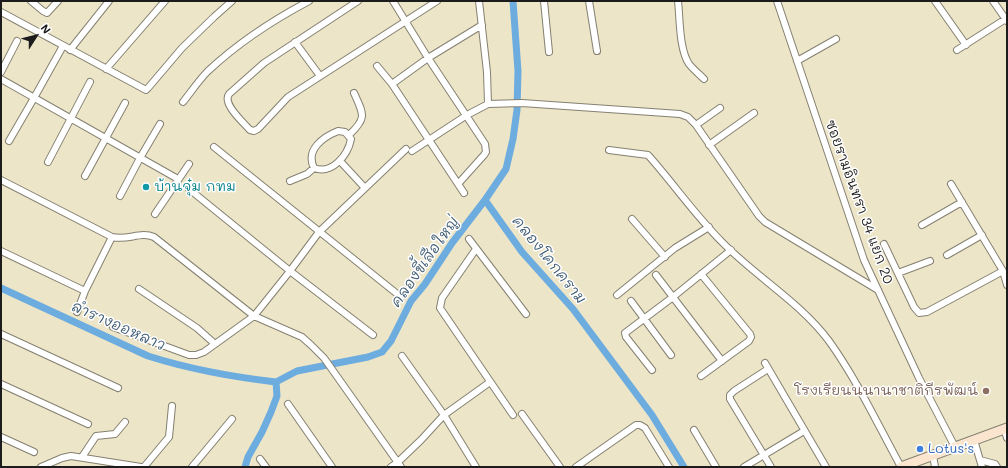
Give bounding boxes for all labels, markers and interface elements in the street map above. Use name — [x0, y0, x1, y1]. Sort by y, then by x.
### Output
north arrow — [16, 16, 56, 56]
text: N — [38, 21, 55, 36]
street label: ซอยรามอินทรา 34 แยก 20 — [821, 118, 897, 286]
place label: บ้านจุ๋ม กทม — [154, 179, 236, 195]
marker: บ้านจุ๋ม กทม — [141, 182, 151, 192]
water label: คลองขี้เสือใหญ่ — [387, 213, 463, 311]
water label: คลองโคกคราม — [508, 213, 590, 307]
water label: ลำรางออหลาว — [68, 297, 168, 355]
place label: โรงเรียนนนานาชาติกีรพัฒน์ — [794, 383, 978, 399]
marker: โรงเรียนนนานาชาติกีรพัฒน์ — [981, 386, 991, 396]
place label: Lotus's — [928, 441, 974, 457]
marker: Lotus's — [915, 444, 925, 454]

